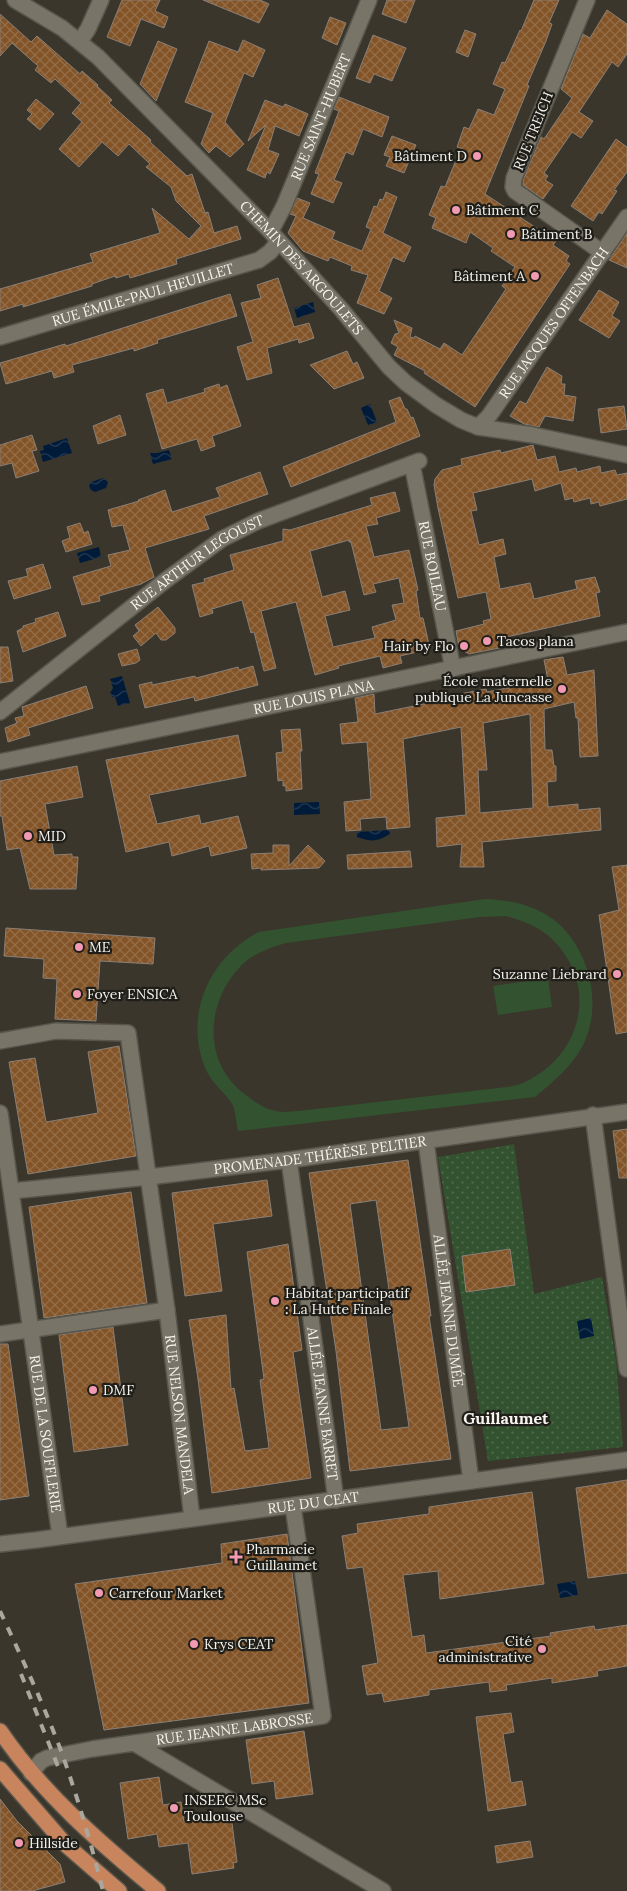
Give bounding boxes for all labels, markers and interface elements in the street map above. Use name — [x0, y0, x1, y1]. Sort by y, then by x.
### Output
street label: RUE SAINT-HUBERT — [287, 51, 355, 183]
street label: RUE TREICH — [509, 89, 557, 173]
place label: Bâtiment D — [394, 147, 467, 165]
marker: Bâtiment D — [471, 150, 483, 162]
street label: CHEMIN DES ARGOULETS — [236, 197, 367, 338]
place label: Bâtiment C — [466, 201, 539, 219]
marker: Bâtiment C — [450, 204, 462, 216]
place label: Bâtiment B — [521, 225, 593, 243]
marker: Bâtiment B — [505, 228, 517, 240]
street label: RUE JACQUES OFFENBACH — [495, 243, 612, 402]
street label: RUE ÉMILE-PAUL HEUILLET — [50, 259, 236, 330]
place label: Bâtiment A — [453, 267, 525, 285]
marker: Bâtiment A — [529, 270, 541, 282]
street label: RUE ARTHUR LEGOUST — [127, 511, 266, 614]
street label: RUE BOILEAU — [415, 519, 450, 613]
place label: Tacos plana — [497, 632, 574, 650]
marker: Tacos plana — [481, 635, 493, 647]
place label: Hair by Flo — [384, 637, 454, 655]
marker: Hair by Flo — [458, 640, 470, 652]
place label: École maternelle publique La Juncasse — [415, 672, 552, 706]
street label: RUE LOUIS PLANA — [252, 676, 375, 718]
marker: École maternelle publique La Juncasse — [556, 683, 568, 695]
place label: MID — [38, 827, 66, 845]
marker: MID — [22, 830, 34, 842]
place label: ME — [89, 938, 111, 956]
marker: ME — [73, 941, 85, 953]
place label: Suzanne Liebrard — [493, 965, 607, 983]
marker: Suzanne Liebrard — [611, 968, 623, 980]
place label: Foyer ENSICA — [87, 985, 178, 1003]
marker: Foyer ENSICA — [71, 988, 83, 1000]
street label: PROMENADE THÉRÈSE PELTIER — [213, 1132, 427, 1178]
street label: ALLÉE JEANNE DUMÉE — [429, 1232, 467, 1388]
place label: Habitat participatif : La Hutte Finale — [285, 1284, 410, 1318]
marker: Habitat participatif : La Hutte Finale — [269, 1295, 281, 1307]
street label: ALLÉE JEANNE BARRET — [303, 1325, 342, 1482]
street label: RUE NELSON MANDELA — [161, 1334, 198, 1496]
street label: RUE DE LA SOUFFLERIE — [25, 1354, 66, 1514]
place label: DMF — [103, 1381, 134, 1399]
marker: DMF — [87, 1384, 99, 1396]
district label: Guillaumet — [463, 1408, 549, 1428]
street label: RUE DU CEAT — [266, 1487, 360, 1518]
place label: Pharmacie Guillaumet — [246, 1540, 318, 1574]
marker: Pharmacie Guillaumet — [230, 1551, 242, 1563]
place label: Carrefour Market — [109, 1584, 224, 1602]
marker: Carrefour Market — [93, 1587, 105, 1599]
place label: Cité administrative — [439, 1632, 532, 1666]
place label: Krys CEAT — [204, 1635, 273, 1653]
marker: Krys CEAT — [188, 1638, 200, 1650]
marker: Cité administrative — [536, 1643, 548, 1655]
street label: RUE JEANNE LABROSSE — [155, 1709, 314, 1749]
place label: INSEEC MSc Toulouse — [184, 1791, 266, 1825]
marker: INSEEC MSc Toulouse — [168, 1802, 180, 1814]
place label: Hillside — [29, 1834, 78, 1852]
marker: Hillside — [13, 1837, 25, 1849]

